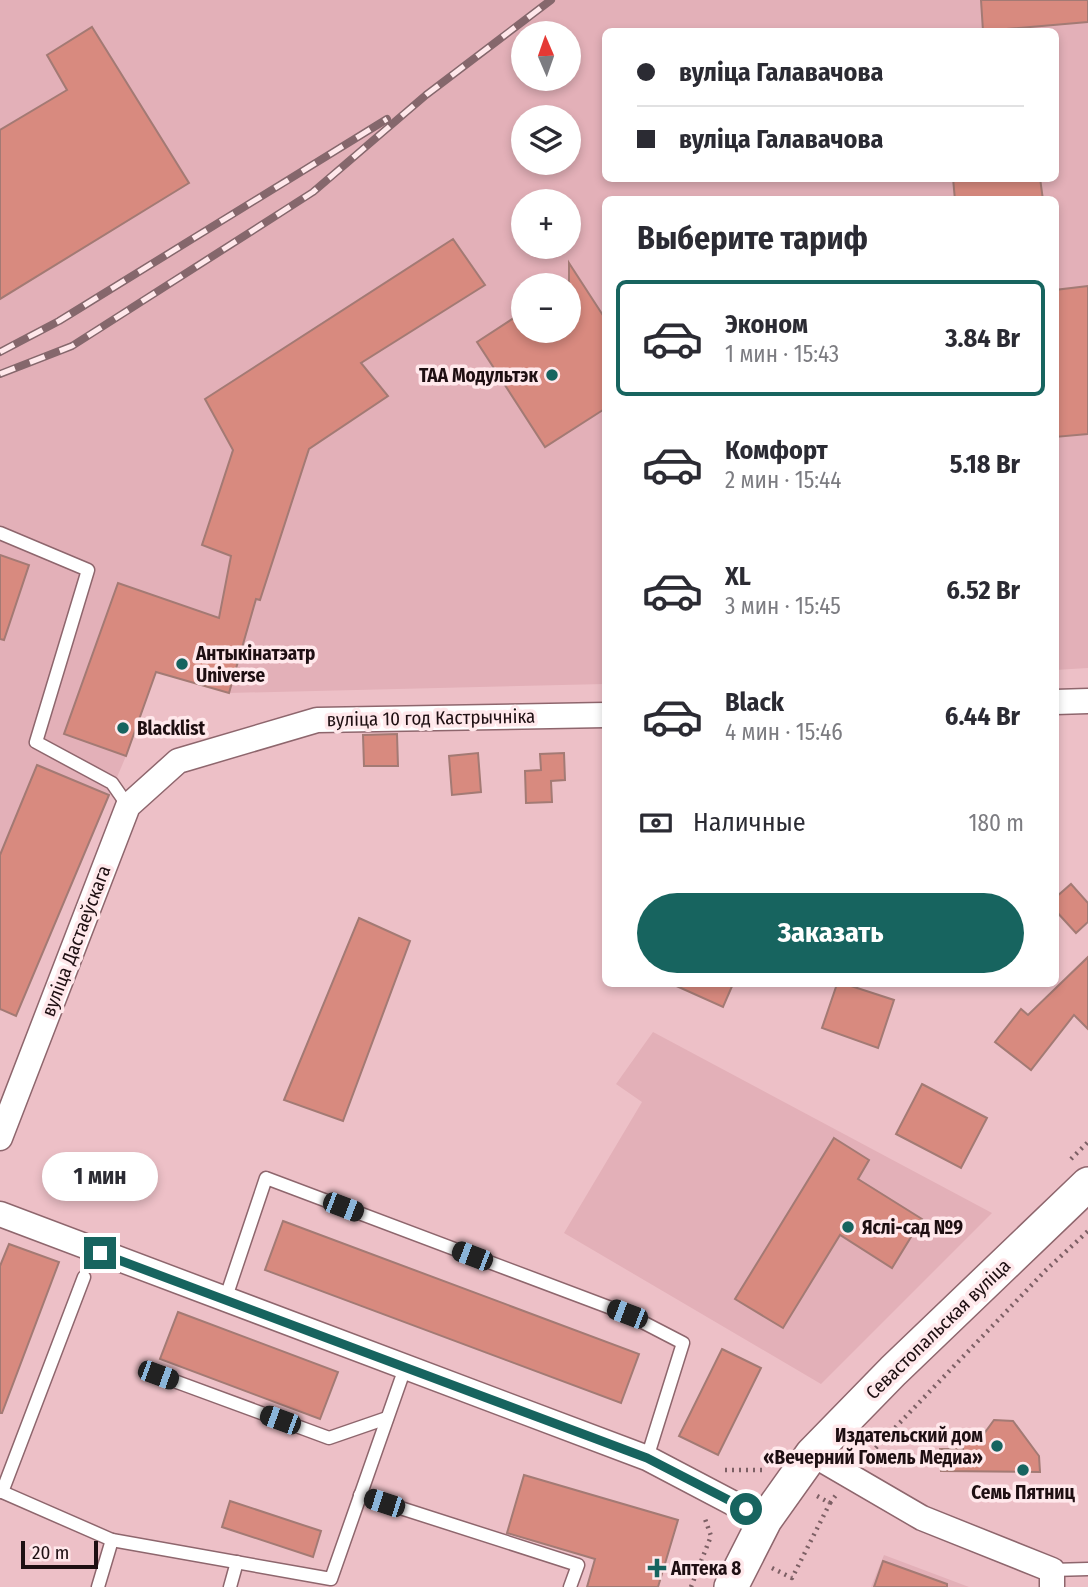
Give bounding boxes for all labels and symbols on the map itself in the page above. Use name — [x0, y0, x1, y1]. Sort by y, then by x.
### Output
north arrow — [511, 21, 581, 91]
place label: ТАА Модультэк — [419, 364, 538, 387]
marker: ТАА Модультэк — [544, 367, 560, 383]
place label: Антыкінатэатр Universe — [195, 642, 315, 687]
marker: Антыкінатэатр Universe — [174, 656, 190, 672]
street label: вуліца 10 год Кастрычніка — [327, 705, 535, 731]
place label: Blacklist — [137, 717, 206, 740]
marker: Blacklist — [115, 720, 131, 736]
street label: вуліца Дастаеўскага — [37, 862, 115, 1020]
callout: 1 мин — [42, 1152, 158, 1200]
car — [320, 1190, 367, 1224]
place label: Яслі-сад №9 — [862, 1216, 963, 1239]
marker: Яслі-сад №9 — [840, 1219, 856, 1235]
route end — [84, 1237, 116, 1269]
car — [449, 1239, 496, 1273]
street label: Севастопальская вуліца — [861, 1254, 1015, 1404]
car — [604, 1297, 651, 1331]
car — [135, 1358, 182, 1392]
car — [257, 1403, 304, 1437]
place label: Издательский дом «Вечерний Гомель Медиа» — [763, 1424, 983, 1469]
marker: Издательский дом «Вечерний Гомель Медиа» — [989, 1438, 1005, 1454]
marker: Семь Пятниц — [1015, 1462, 1031, 1478]
place label: Семь Пятниц — [971, 1481, 1075, 1504]
car — [361, 1487, 408, 1519]
route start — [730, 1493, 762, 1525]
scale bar — [21, 1538, 98, 1570]
place label: Аптека 8 — [670, 1557, 741, 1580]
marker: Аптека 8 — [649, 1560, 665, 1576]

